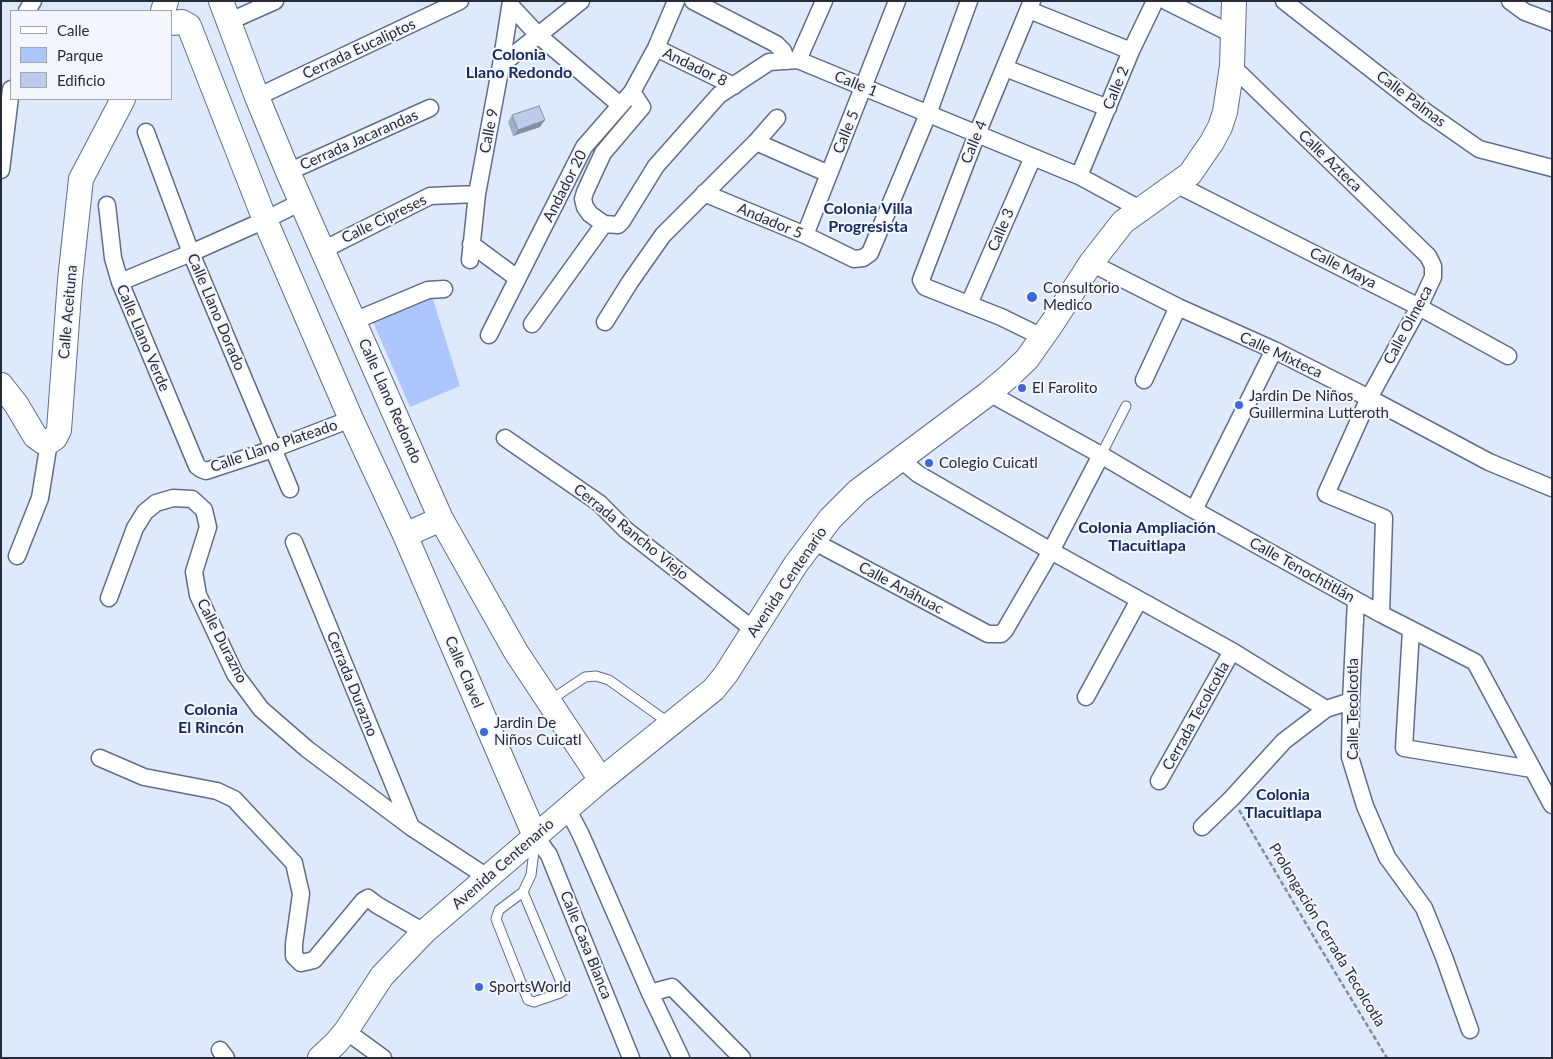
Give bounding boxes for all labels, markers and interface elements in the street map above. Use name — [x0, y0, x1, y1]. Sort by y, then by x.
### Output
legend — [10, 10, 172, 100]
street label: Cerrada Eucaliptos — [300, 15, 418, 83]
text: Calle — [57, 21, 89, 39]
street label: Andador 8 — [660, 44, 730, 90]
district label: Colonia Llano Redondo — [466, 45, 572, 83]
text: Parque — [57, 46, 103, 64]
street label: Calle 2 — [1099, 64, 1133, 112]
street label: Calle 1 — [832, 67, 880, 101]
street label: Calle Palmas — [1373, 67, 1449, 131]
text: Edificio — [57, 71, 105, 89]
street label: Cerrada Jacarandas — [297, 106, 421, 174]
street label: Calle 9 — [476, 107, 502, 155]
street label: Calle 5 — [829, 108, 863, 156]
street label: Calle 4 — [957, 118, 991, 166]
street label: Calle Azteca — [1295, 126, 1365, 196]
street label: Andador 20 — [539, 147, 591, 225]
street label: Calle Cipreses — [339, 191, 429, 247]
street label: Andador 5 — [735, 199, 805, 243]
district label: Colonia Villa Progresista — [823, 199, 913, 237]
street label: Calle 3 — [984, 206, 1018, 254]
street label: Calle Maya — [1307, 244, 1379, 292]
street label: Calle Llano Dorado — [183, 251, 249, 373]
street label: Calle Aceituna — [55, 264, 81, 360]
place label: Consultorio Medico — [1043, 279, 1120, 314]
street label: Calle Llano Verde — [112, 282, 174, 394]
street label: Calle Olmeca — [1380, 283, 1436, 367]
marker: Consultorio Medico — [1025, 290, 1039, 304]
street label: Calle Mixteca — [1237, 328, 1325, 382]
street label: Calle Llano Redondo — [354, 336, 426, 466]
place label: El Farolito — [1032, 379, 1097, 397]
marker: El Farolito — [1016, 382, 1028, 394]
place label: Jardin De Niños Guillermina Lutteroth — [1249, 387, 1389, 422]
marker: Jardin De Niños Guillermina Lutteroth — [1233, 399, 1245, 411]
street label: Calle Llano Plateado — [208, 416, 340, 476]
place label: Colegio Cuicatl — [939, 454, 1038, 472]
marker: Colegio Cuicatl — [923, 457, 935, 469]
street label: Cerrada Rancho Viejo — [570, 480, 692, 584]
district label: Colonia Ampliación Tlacuitlapa — [1078, 518, 1216, 556]
street label: Avenida Centenario — [743, 523, 831, 641]
street label: Calle Tenochtitlán — [1246, 534, 1358, 606]
street label: Calle Anáhuac — [855, 558, 947, 618]
street label: Calle Durazno — [193, 596, 251, 686]
street label: Cerrada Durazno — [323, 629, 381, 739]
street label: Calle Clavel — [441, 633, 487, 711]
street label: Cerrada Tecolcotla — [1159, 658, 1233, 774]
street label: Calle Tecolcotla — [1344, 658, 1362, 760]
district label: Colonia El Rincón — [178, 700, 244, 738]
place label: Jardin De Niños Cuicatl — [494, 714, 581, 749]
marker: Jardin De Niños Cuicatl — [478, 726, 490, 738]
district label: Colonia Tlacuitlapa — [1244, 785, 1322, 823]
street label: Avenida Centenario — [448, 815, 558, 913]
street label: Prolongación Cerrada Tecolcotla — [1265, 840, 1389, 1030]
street label: Calle Casa Blanca — [556, 888, 616, 1002]
place label: SportsWorld — [489, 978, 571, 996]
marker: SportsWorld — [473, 981, 485, 993]

